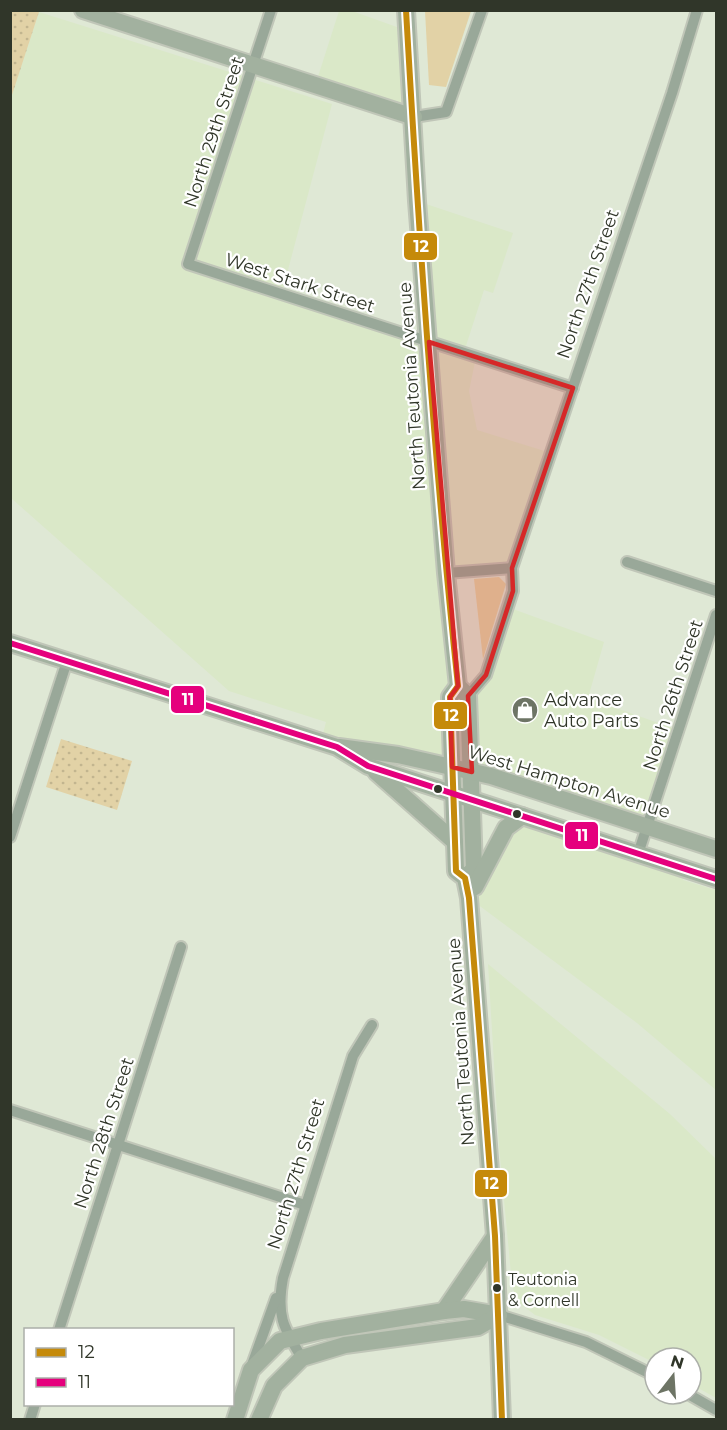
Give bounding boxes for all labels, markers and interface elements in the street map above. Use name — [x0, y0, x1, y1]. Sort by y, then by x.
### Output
street label: North 29th Street — [179, 54, 249, 210]
street label: North 27th Street — [552, 206, 624, 362]
line badge: 12 — [403, 232, 438, 261]
text: 12 — [413, 237, 429, 256]
street label: West Stark Street — [222, 248, 378, 318]
street label: North Teutonia Avenue — [394, 281, 430, 491]
street label: North 26th Street — [638, 617, 708, 773]
line badge: 11 — [170, 685, 205, 714]
place label: Advance Auto Parts — [544, 689, 639, 732]
text: 11 — [182, 690, 194, 709]
shop icon: Advance Auto Parts — [510, 695, 540, 725]
line badge: 12 — [433, 701, 468, 730]
text: 12 — [443, 706, 459, 725]
street label: West Hampton Avenue — [465, 741, 673, 823]
unlabelled marker — [432, 783, 444, 795]
unlabelled marker — [511, 808, 523, 820]
line badge: 11 — [564, 821, 599, 850]
text: 11 — [576, 826, 588, 845]
street label: North Teutonia Avenue — [443, 937, 479, 1147]
street label: North 28th Street — [69, 1055, 139, 1211]
street label: North 27th Street — [263, 1096, 329, 1252]
line badge: 12 — [474, 1169, 508, 1198]
text: 12 — [483, 1174, 499, 1193]
place label: Teutonia & Cornell — [508, 1270, 579, 1310]
marker: Teutonia & Cornell — [491, 1282, 503, 1294]
legend — [24, 1328, 234, 1406]
text: 12 — [78, 1341, 95, 1363]
north arrow — [643, 1346, 703, 1406]
text: N — [668, 1351, 686, 1373]
text: 11 — [78, 1371, 91, 1393]

